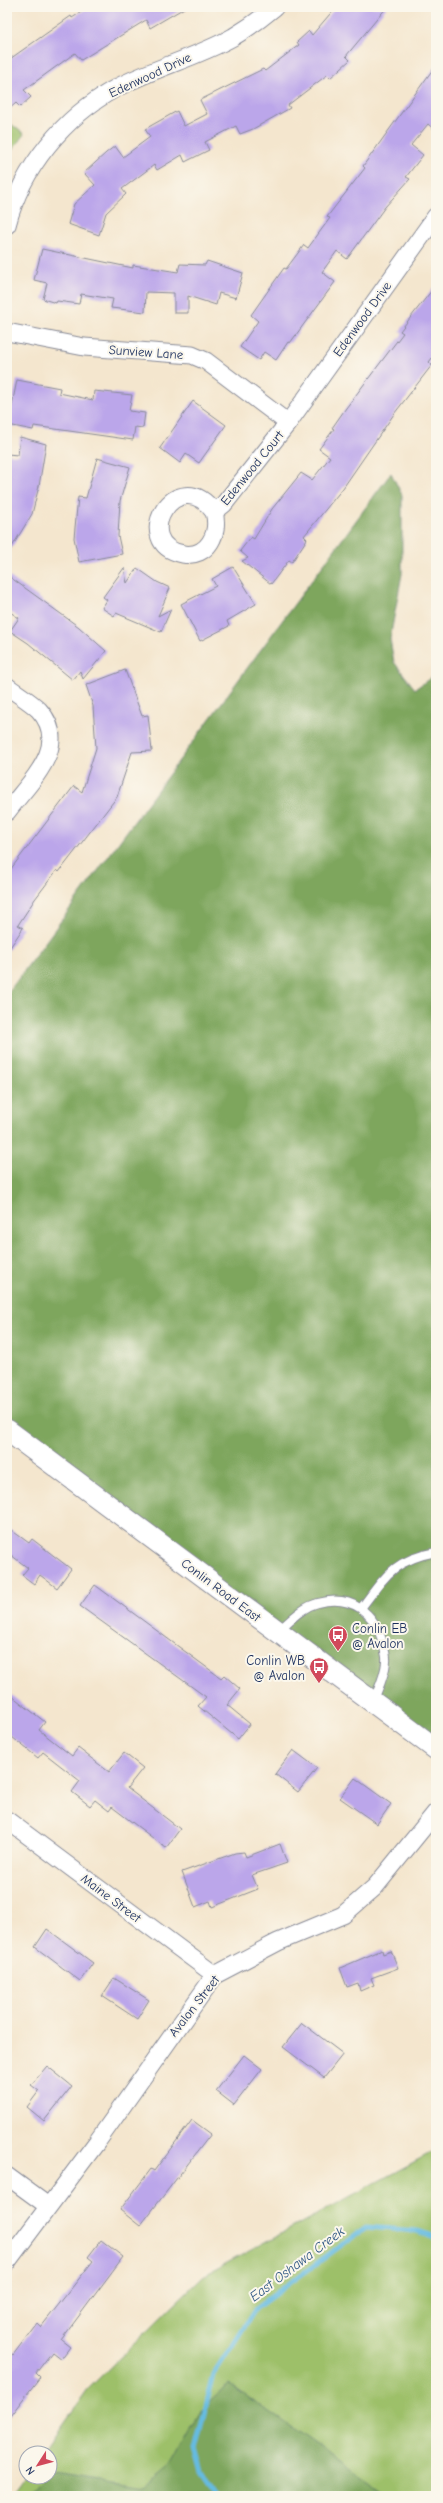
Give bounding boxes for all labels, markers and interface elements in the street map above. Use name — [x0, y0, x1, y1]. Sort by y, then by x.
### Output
street label: Edenwood Drive — [107, 49, 194, 101]
street label: Edenwood Drive — [330, 278, 394, 359]
street label: Sunview Lane — [108, 342, 184, 362]
street label: Edenwood Court — [217, 427, 287, 508]
street label: Conlin Road East — [178, 1555, 265, 1625]
place label: Conlin EB @ Avalon — [352, 1621, 407, 1651]
bus stop icon: Conlin EB @ Avalon — [327, 1624, 349, 1652]
place label: Conlin WB @ Avalon — [246, 1653, 305, 1683]
bus stop icon: Conlin WB @ Avalon — [308, 1656, 330, 1684]
street label: Maine Street — [78, 1871, 145, 1926]
street label: Avalon Street — [166, 1972, 223, 2039]
water label: East Oshawa Creek — [246, 2223, 348, 2305]
north arrow — [18, 2445, 58, 2485]
text: N — [23, 2464, 38, 2477]

